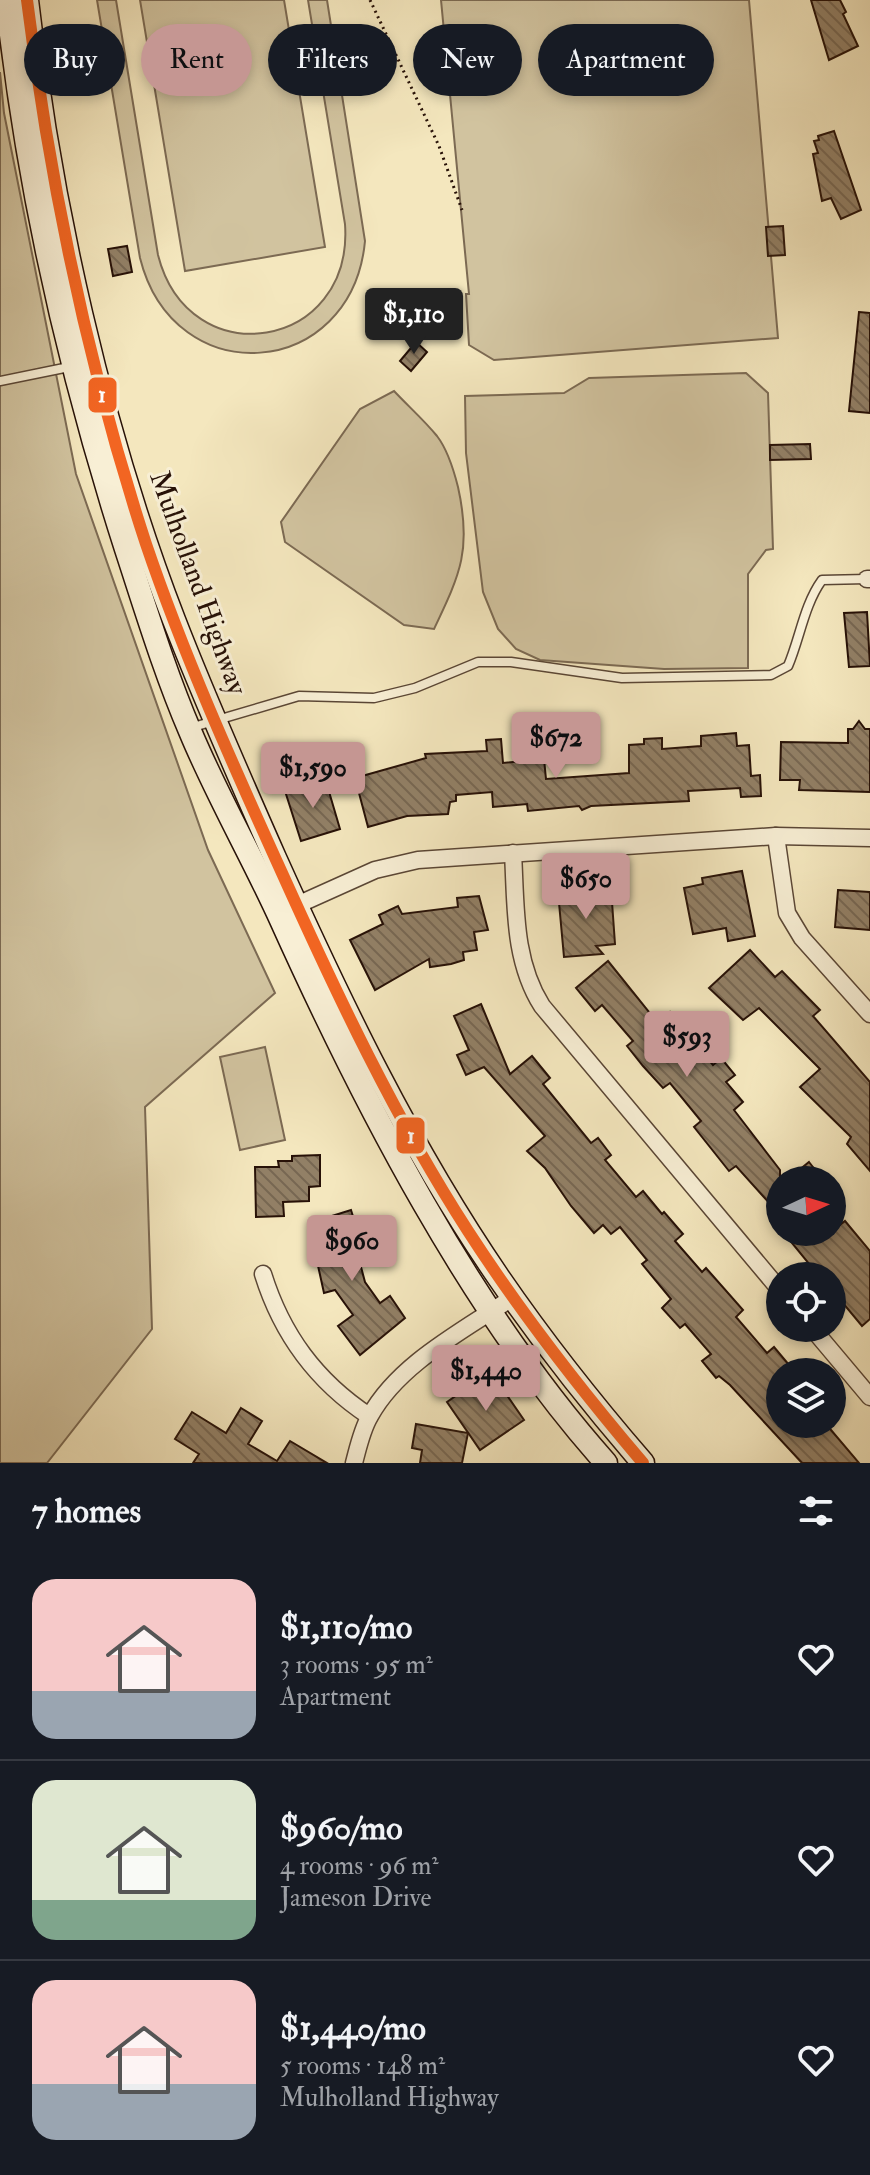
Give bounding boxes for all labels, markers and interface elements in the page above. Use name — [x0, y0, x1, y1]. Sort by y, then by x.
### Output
chip: Buy — [24, 24, 125, 96]
chip: Rent — [141, 24, 252, 96]
chip: Filters — [268, 24, 397, 96]
chip: New — [413, 24, 522, 96]
chip: Apartment — [538, 24, 714, 96]
pin: $1,110 — [349, 288, 479, 356]
text: $1,110 — [383, 298, 445, 330]
line badge: 1 — [87, 376, 118, 414]
text: 1 — [98, 381, 106, 409]
street label: Mulholland Highway — [141, 466, 255, 700]
pin: $672 — [509, 712, 603, 780]
text: $672 — [530, 722, 582, 754]
pin: $1,590 — [248, 742, 378, 810]
text: $1,590 — [279, 752, 347, 784]
pin: $650 — [539, 853, 633, 921]
text: $650 — [560, 863, 612, 895]
pin: $593 — [640, 1011, 734, 1079]
text: $593 — [662, 1021, 712, 1053]
line badge: 1 — [395, 1116, 426, 1155]
text: 1 — [407, 1122, 415, 1150]
north arrow — [766, 1166, 846, 1246]
map controls — [766, 1166, 846, 1438]
pin: $960 — [305, 1215, 399, 1283]
text: $960 — [325, 1225, 379, 1257]
button: locate — [766, 1262, 846, 1342]
pin: $1,440 — [421, 1345, 551, 1413]
text: $1,440 — [450, 1355, 522, 1387]
button: layers — [766, 1358, 846, 1438]
icon: filters — [794, 1489, 838, 1533]
text: 7 homes — [32, 1490, 141, 1533]
text: $1,110/mo — [280, 1606, 412, 1649]
icon: home — [96, 1611, 192, 1707]
icon: heart — [794, 1637, 838, 1681]
text: 3 rooms · 95 m² — [280, 1649, 433, 1681]
text: Apartment — [280, 1681, 391, 1713]
text: $960/mo — [280, 1807, 403, 1850]
icon: home — [96, 1812, 192, 1908]
icon: heart — [794, 1838, 838, 1882]
text: 4 rooms · 96 m² — [280, 1850, 439, 1882]
text: Jameson Drive — [280, 1882, 431, 1914]
text: $1,440/mo — [280, 2007, 426, 2050]
icon: home — [96, 2012, 192, 2108]
icon: heart — [794, 2038, 838, 2082]
text: 5 rooms · 148 m² — [280, 2050, 445, 2082]
text: Mulholland Highway — [280, 2082, 499, 2114]

